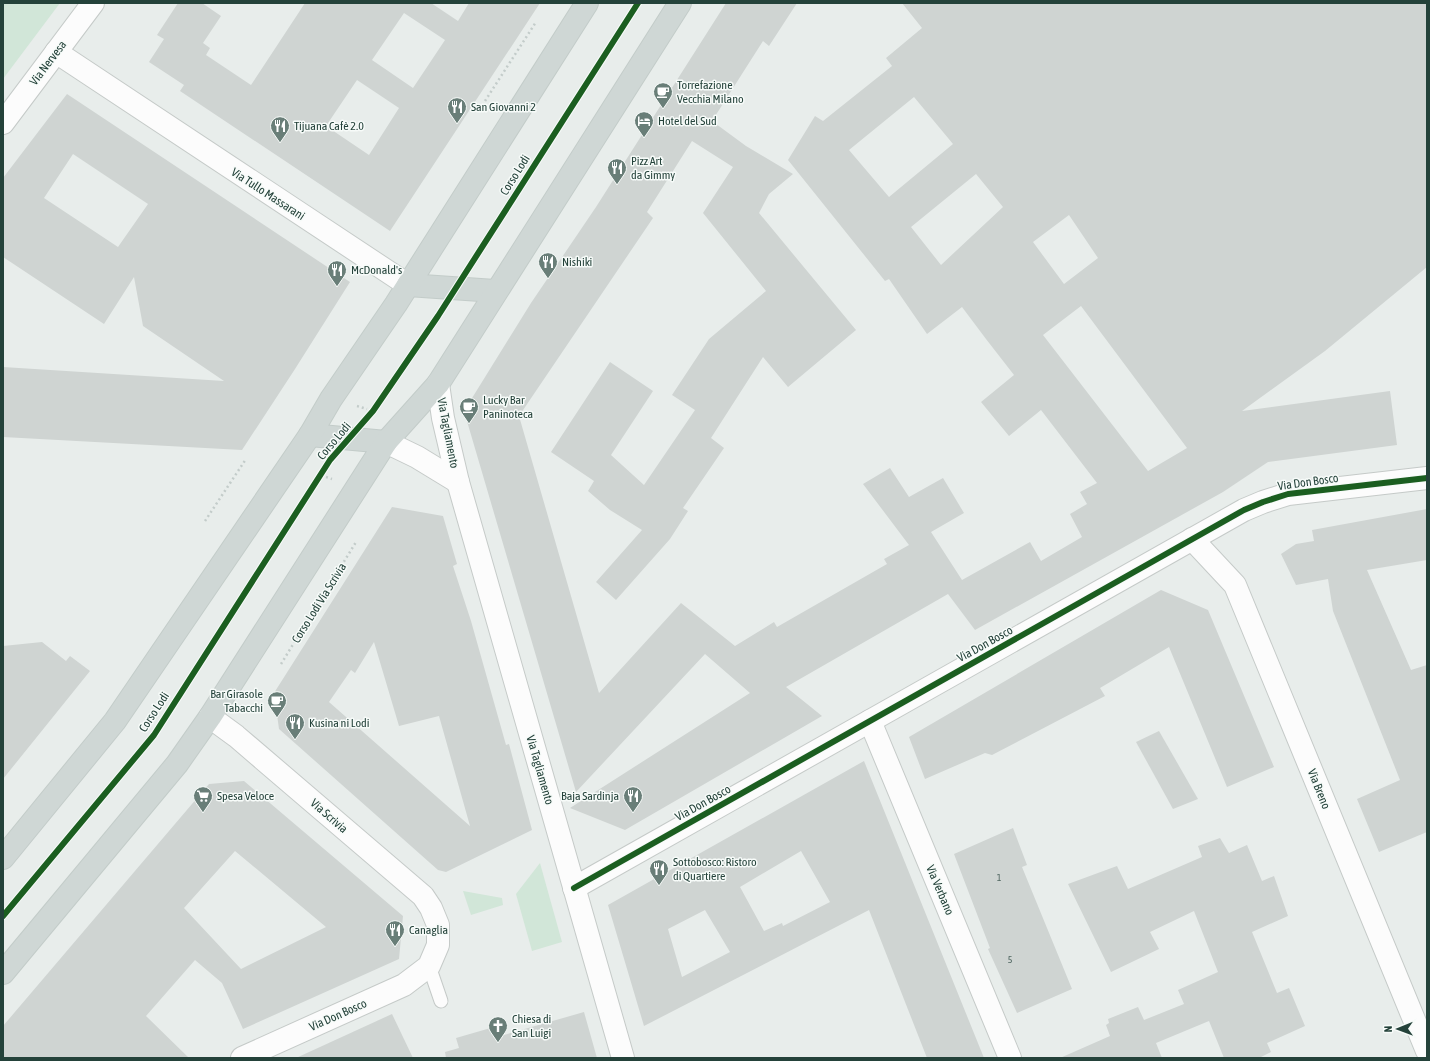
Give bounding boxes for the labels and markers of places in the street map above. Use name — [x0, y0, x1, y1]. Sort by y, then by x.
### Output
place label: Torrefazione Vecchia Milano — [677, 78, 744, 106]
cafe icon: Torrefazione Vecchia Milano — [652, 81, 674, 109]
restaurant icon: San Giovanni 2 — [446, 96, 468, 124]
place label: San Giovanni 2 — [471, 100, 536, 114]
hotel icon: Hotel del Sud — [633, 110, 655, 138]
place label: Hotel del Sud — [658, 114, 717, 128]
restaurant icon: Tijuana Cafè 2.0 — [269, 115, 291, 143]
place label: Tijuana Cafè 2.0 — [294, 119, 364, 133]
place label: Pizz Art da Gimmy — [631, 154, 675, 182]
restaurant icon: Pizz Art da Gimmy — [606, 157, 628, 185]
restaurant icon: Nishiki — [537, 251, 559, 279]
place label: Nishiki — [562, 255, 592, 269]
restaurant icon: McDonald's — [326, 259, 348, 287]
place label: McDonald's — [351, 263, 402, 277]
place label: Lucky Bar Paninoteca — [483, 393, 533, 421]
cafe icon: Lucky Bar Paninoteca — [458, 396, 480, 424]
place label: Bar Girasole Tabacchi — [210, 687, 263, 715]
cafe icon: Bar Girasole Tabacchi — [266, 690, 288, 718]
restaurant icon: Kusina ni Lodi — [284, 712, 306, 740]
place label: Kusina ni Lodi — [309, 716, 370, 730]
supermarket icon: Spesa Veloce — [192, 785, 214, 813]
restaurant icon: Baja Sardinja — [622, 785, 644, 813]
place label: Spesa Veloce — [217, 789, 274, 803]
place label: Baja Sardinja — [561, 789, 619, 803]
place label: Sottobosco: Ristoro di Quartiere — [673, 855, 757, 883]
restaurant icon: Sottobosco: Ristoro di Quartiere — [648, 858, 670, 886]
restaurant icon: Canaglia — [384, 919, 406, 947]
place label: Canaglia — [409, 923, 448, 937]
place label: Chiesa di San Luigi — [512, 1012, 551, 1040]
church icon: Chiesa di San Luigi — [487, 1015, 509, 1043]

